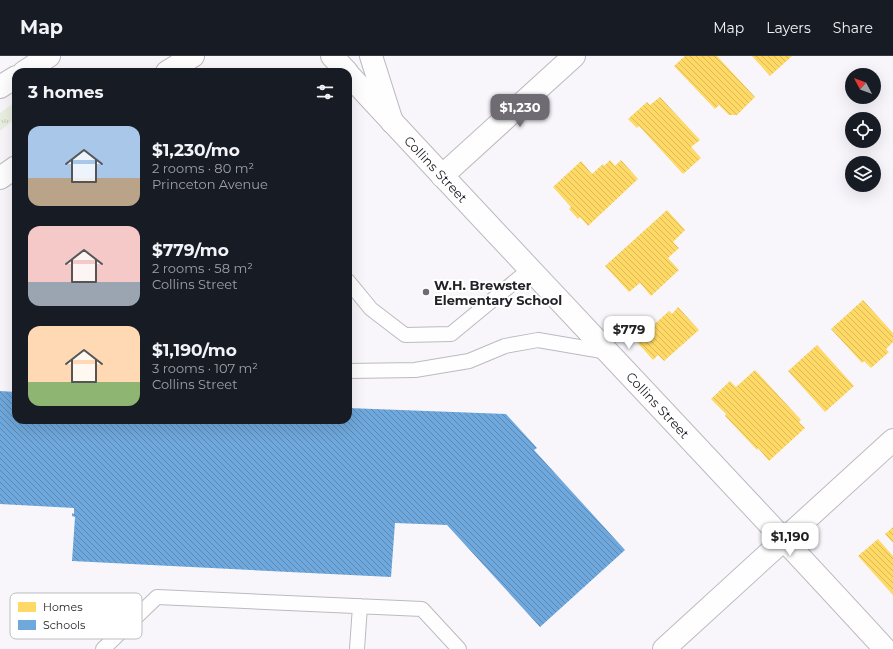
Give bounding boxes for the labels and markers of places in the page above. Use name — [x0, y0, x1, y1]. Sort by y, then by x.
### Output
pin: $1,230 — [487, 94, 553, 128]
place label: W.H. Brewster Elementary School — [434, 277, 562, 308]
marker: W.H. Brewster Elementary School — [421, 287, 431, 297]
pin: $779 — [605, 316, 653, 350]
pin: $1,190 — [757, 523, 823, 557]

